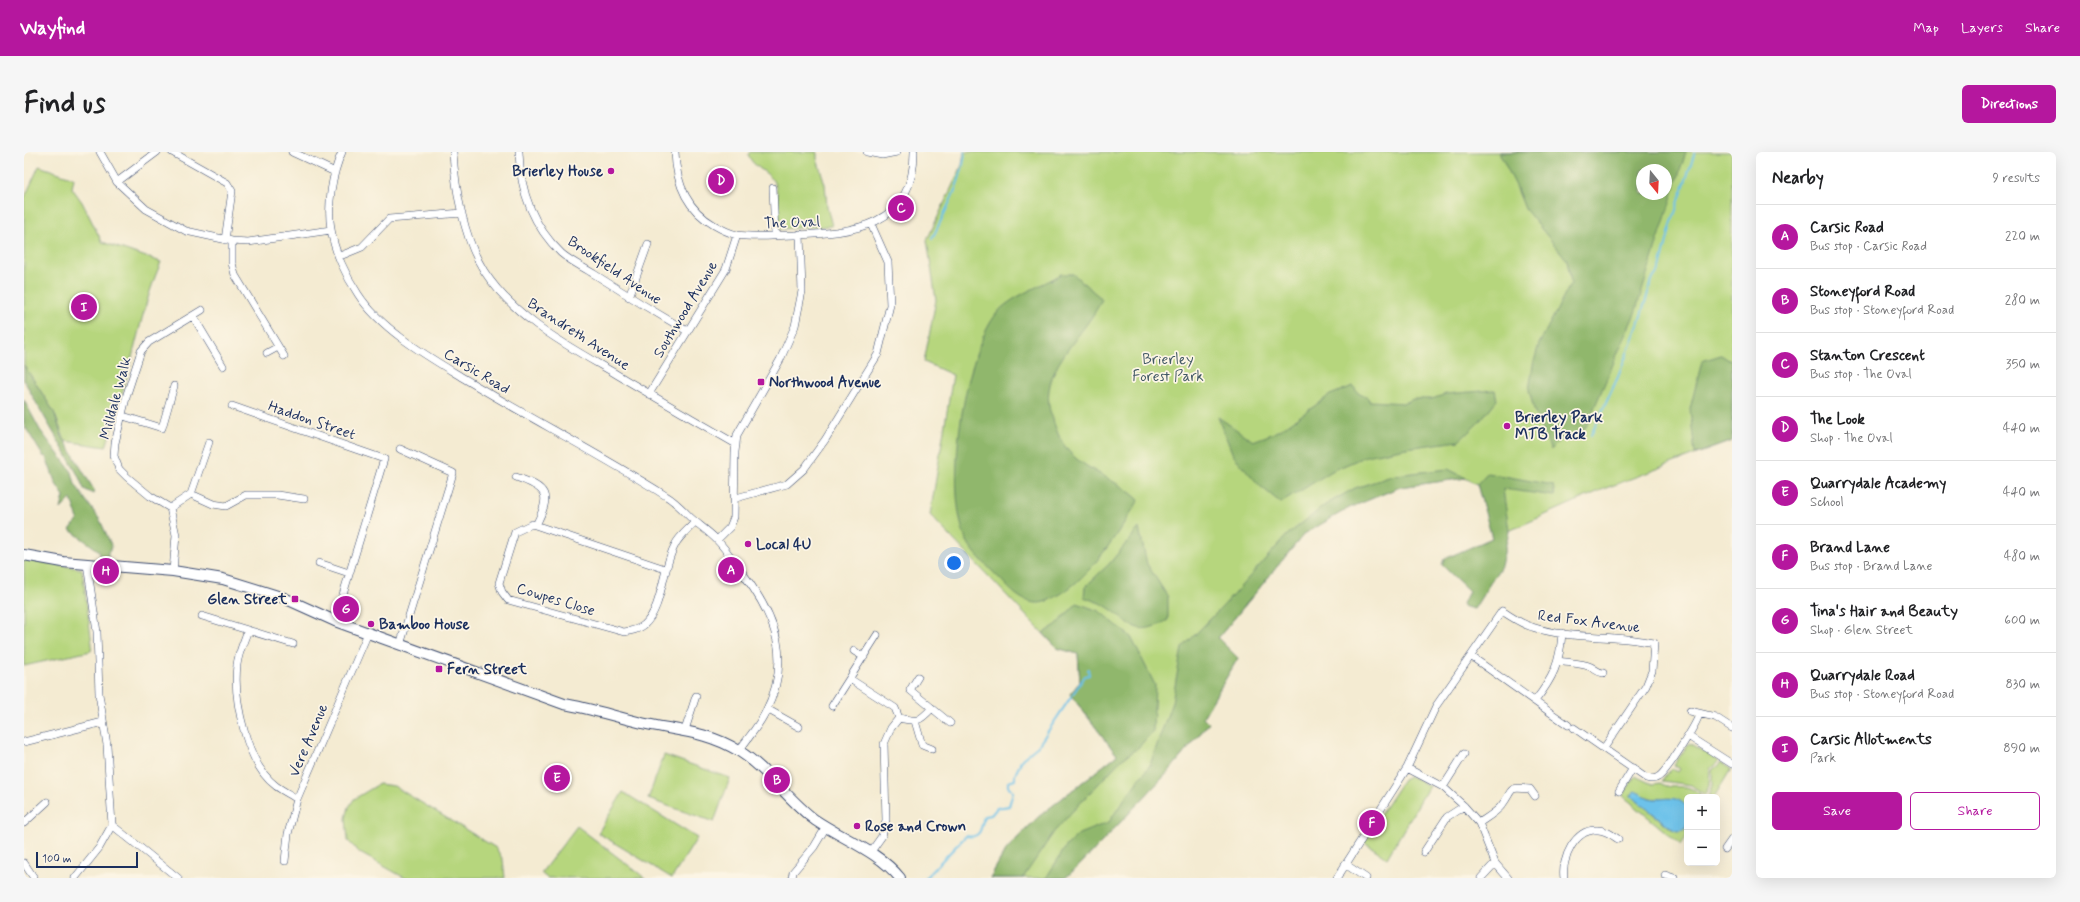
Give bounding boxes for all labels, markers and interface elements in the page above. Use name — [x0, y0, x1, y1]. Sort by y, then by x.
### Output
text: Wayfind — [20, 16, 85, 41]
text: Map — [1913, 19, 1939, 37]
text: Layers — [1961, 19, 2003, 37]
text: Share — [2025, 19, 2060, 37]
button: Directions — [1962, 85, 2056, 123]
text: Find us — [24, 86, 105, 123]
place label: Brierley House — [512, 162, 603, 182]
north arrow — [1636, 164, 1672, 200]
marker: Brierley House — [606, 166, 616, 176]
pin: D — [708, 166, 734, 196]
text: Nearby — [1772, 167, 1824, 189]
text: 9 results — [1993, 170, 2040, 187]
pin: C — [888, 193, 914, 223]
street label: The Oval — [764, 212, 821, 234]
text: Carsic Road — [1810, 218, 1884, 238]
text: A — [1781, 228, 1789, 245]
text: 220 m — [2005, 228, 2040, 245]
street label: Brookfield Avenue — [563, 232, 666, 310]
text: Bus stop · Carsic Road — [1810, 238, 1927, 255]
street label: Southwood Avenue — [649, 257, 723, 362]
text: Stoneyford Road — [1810, 282, 1915, 302]
pin: I — [71, 292, 97, 322]
text: B — [1781, 292, 1789, 309]
text: 280 m — [2005, 292, 2040, 309]
street label: Brandreth Avenue — [523, 294, 634, 376]
text: Bus stop · Stoneyford Road — [1810, 302, 1954, 319]
street label: Carsic Road — [440, 344, 513, 399]
text: Stanton Crescent — [1810, 346, 1925, 366]
park label: Brierley Forest Park — [1132, 350, 1204, 387]
street label: Milldale Walk — [95, 354, 137, 442]
text: C — [1780, 356, 1790, 373]
text: 350 m — [2006, 356, 2040, 373]
text: Bus stop · The Oval — [1810, 366, 1912, 383]
place label: Northwood Avenue — [769, 373, 881, 393]
marker: Northwood Avenue — [756, 377, 766, 387]
street label: Haddon Street — [265, 397, 358, 445]
place label: Brierley Park MTB Track — [1515, 408, 1603, 445]
text: The Look — [1810, 410, 1865, 430]
text: D — [1781, 420, 1789, 437]
text: 440 m — [2003, 420, 2040, 437]
marker: Brierley Park MTB Track — [1502, 421, 1512, 431]
text: Shop · The Oval — [1810, 430, 1893, 447]
text: Quarrydale Academy — [1810, 474, 1946, 494]
text: E — [1781, 484, 1789, 501]
text: 440 m — [2003, 484, 2040, 501]
text: School — [1810, 494, 1844, 511]
place label: Local 4U — [756, 535, 812, 555]
text: Brand Lane — [1810, 538, 1890, 558]
marker: Local 4U — [743, 539, 753, 549]
text: F — [1782, 548, 1788, 565]
text: 480 m — [2004, 548, 2040, 565]
your location — [944, 553, 964, 573]
pin: A — [718, 555, 744, 585]
pin: H — [93, 556, 119, 586]
text: Bus stop · Brand Lane — [1810, 558, 1932, 575]
street label: Cowpes Close — [514, 579, 598, 621]
place label: Glen Street — [207, 590, 288, 610]
marker: Glen Street — [290, 594, 300, 604]
pin: G — [333, 594, 359, 624]
text: Tina's Hair and Beauty — [1810, 602, 1958, 622]
street label: Red Fox Avenue — [1537, 606, 1641, 638]
text: G — [1781, 612, 1789, 629]
text: 600 m — [2004, 612, 2040, 629]
place label: Bamboo House — [379, 615, 470, 635]
marker: Bamboo House — [366, 619, 376, 629]
text: Shop · Glen Street — [1810, 622, 1913, 639]
place label: Fern Street — [447, 660, 528, 680]
marker: Fern Street — [434, 664, 444, 674]
text: Quarrydale Road — [1810, 666, 1915, 686]
text: H — [1781, 676, 1789, 693]
text: 830 m — [2005, 676, 2040, 693]
text: Bus stop · Stoneyford Road — [1810, 686, 1954, 703]
street label: Vere Avenue — [285, 701, 333, 780]
text: Carsic Allotments — [1810, 730, 1932, 750]
text: I — [1782, 740, 1788, 757]
text: 890 m — [2003, 740, 2040, 757]
text: Park — [1810, 750, 1836, 767]
pin: E — [544, 763, 570, 793]
pin: B — [764, 765, 790, 795]
button: Save — [1772, 792, 1902, 830]
button: Share — [1910, 792, 2040, 830]
map controls — [1684, 794, 1720, 866]
button: + — [1684, 794, 1720, 830]
pin: F — [1359, 808, 1385, 838]
place label: Rose and Crown — [865, 817, 966, 837]
marker: Rose and Crown — [852, 821, 862, 831]
button: − — [1684, 830, 1720, 866]
scale bar — [36, 850, 138, 869]
text: 100 m — [42, 852, 72, 866]

